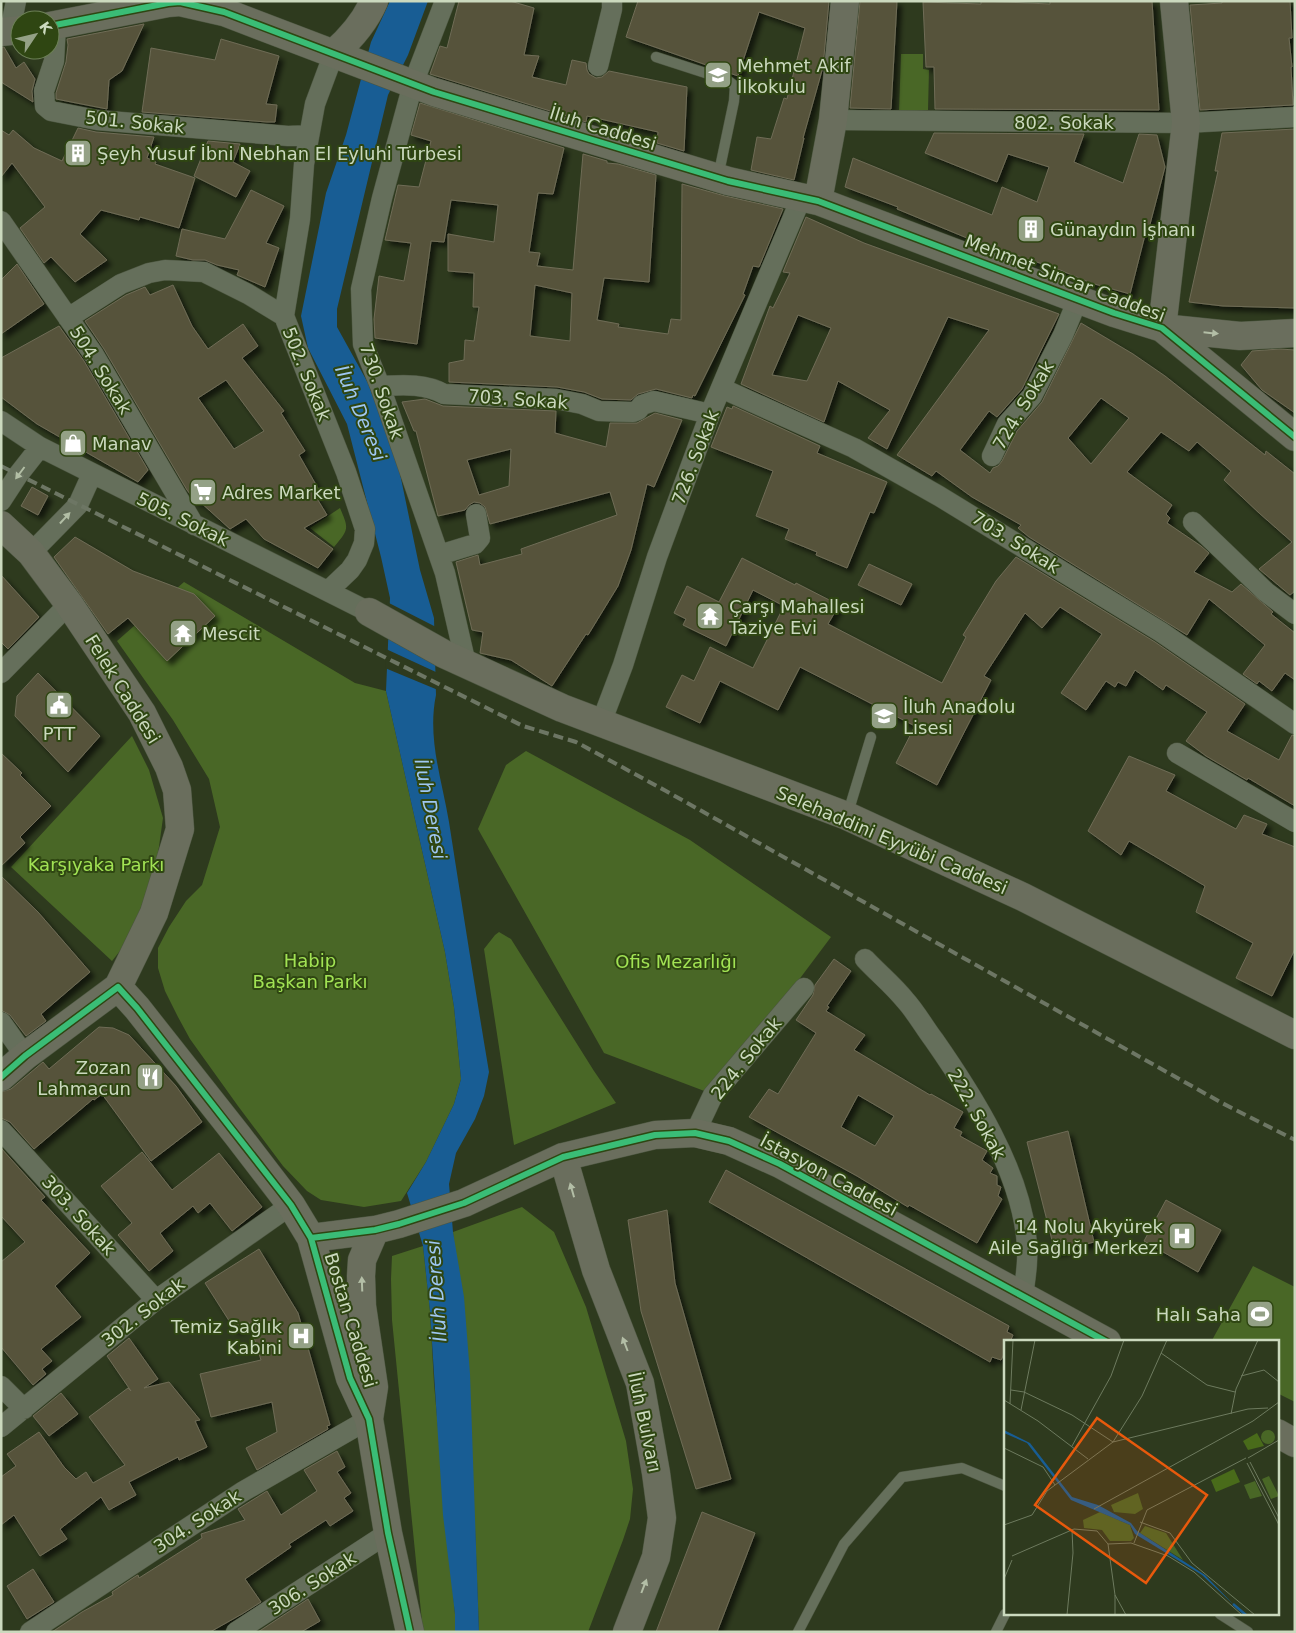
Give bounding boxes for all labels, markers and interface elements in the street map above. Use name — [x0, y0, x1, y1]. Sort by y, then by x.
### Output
north arrow — [10, 10, 60, 60]
text: K — [36, 19, 56, 38]
place label: Mehmet Akif İlkokulu — [737, 55, 851, 97]
school or university icon: Mehmet Akif İlkokulu — [703, 60, 733, 90]
street label: İluh Caddesi — [547, 102, 659, 154]
street label: 501. Sokak — [84, 106, 186, 138]
street label: 802. Sokak — [1014, 112, 1114, 133]
building icon: Şeyh Yusuf İbni Nebhan El Eyluhi Türbesi — [63, 138, 93, 168]
place label: Şeyh Yusuf İbni Nebhan El Eyluhi Türbesi — [97, 143, 462, 164]
building icon: Günaydın İşhanı — [1016, 214, 1046, 244]
place label: Günaydın İşhanı — [1050, 219, 1196, 240]
street label: Mehmet Sincar Caddesi — [962, 230, 1168, 326]
street label: 504. Sokak — [66, 322, 137, 418]
street label: 502. Sokak — [279, 324, 336, 425]
one-way arrow — [1203, 329, 1219, 337]
street label: 730. Sokak — [356, 340, 408, 442]
street label: 724. Sokak — [988, 356, 1058, 453]
water label: İluh Deresi — [331, 362, 391, 465]
street label: 703. Sokak — [467, 385, 569, 413]
street label: 726. Sokak — [667, 406, 723, 507]
shop icon: Manav — [58, 428, 88, 458]
place label: Manav — [92, 433, 152, 454]
one-way arrow — [15, 466, 25, 480]
supermarket icon: Adres Market — [188, 477, 218, 507]
place label: Adres Market — [222, 482, 340, 503]
street label: 505. Sokak — [134, 488, 233, 551]
street label: 703. Sokak — [968, 507, 1064, 578]
one-way arrow — [59, 512, 71, 524]
place label: Çarşı Mahallesi Taziye Evi — [728, 596, 865, 638]
temple icon: Çarşı Mahallesi Taziye Evi — [695, 601, 725, 631]
temple icon: Mescit — [168, 618, 198, 648]
place label: Mescit — [202, 623, 260, 644]
street label: Felek Caddesi — [81, 631, 165, 747]
public building icon: PTT — [44, 690, 74, 720]
place label: İluh Anadolu Lisesi — [903, 696, 1015, 738]
school or university icon: İluh Anadolu Lisesi — [869, 701, 899, 731]
place label: PTT — [43, 723, 76, 744]
water label: İluh Deresi — [410, 757, 452, 862]
street label: Selehaddini Eyyübi Caddesi — [773, 782, 1011, 898]
park label: Karşıyaka Parkı — [28, 854, 164, 875]
park label: Habip Başkan Parkı — [253, 950, 367, 992]
park label: Ofis Mezarlığı — [615, 951, 737, 972]
street label: 224. Sokak — [706, 1012, 786, 1103]
place label: Zozan Lahmacun — [37, 1057, 131, 1099]
restaurant icon: Zozan Lahmacun — [135, 1062, 165, 1092]
street label: 222. Sokak — [944, 1065, 1011, 1163]
street label: İstasyon Caddesi — [757, 1130, 901, 1220]
street label: 303. Sokak — [38, 1171, 121, 1260]
one-way arrow — [568, 1182, 576, 1197]
place label: 14 Nolu Akyürek Aile Sağlığı Merkezi — [989, 1216, 1164, 1258]
hospital icon: 14 Nolu Akyürek Aile Sağlığı Merkezi — [1167, 1221, 1197, 1251]
water label: İluh Deresi — [421, 1239, 451, 1343]
street label: Bostan Caddesi — [321, 1250, 381, 1390]
street label: 302. Sokak — [97, 1273, 189, 1351]
one-way arrow — [357, 1276, 365, 1292]
sports icon: Halı Saha — [1245, 1299, 1275, 1329]
place label: Halı Saha — [1156, 1304, 1241, 1325]
place label: Temiz Sağlık Kabini — [170, 1316, 283, 1358]
hospital icon: Temiz Sağlık Kabini — [286, 1321, 316, 1351]
one-way arrow — [620, 1336, 628, 1351]
inset map — [1004, 1340, 1278, 1616]
street label: İluh Bulvarı — [624, 1370, 666, 1474]
street label: 304. Sokak — [149, 1485, 245, 1557]
street label: 306. Sokak — [264, 1547, 360, 1619]
one-way arrow — [640, 1578, 648, 1593]

